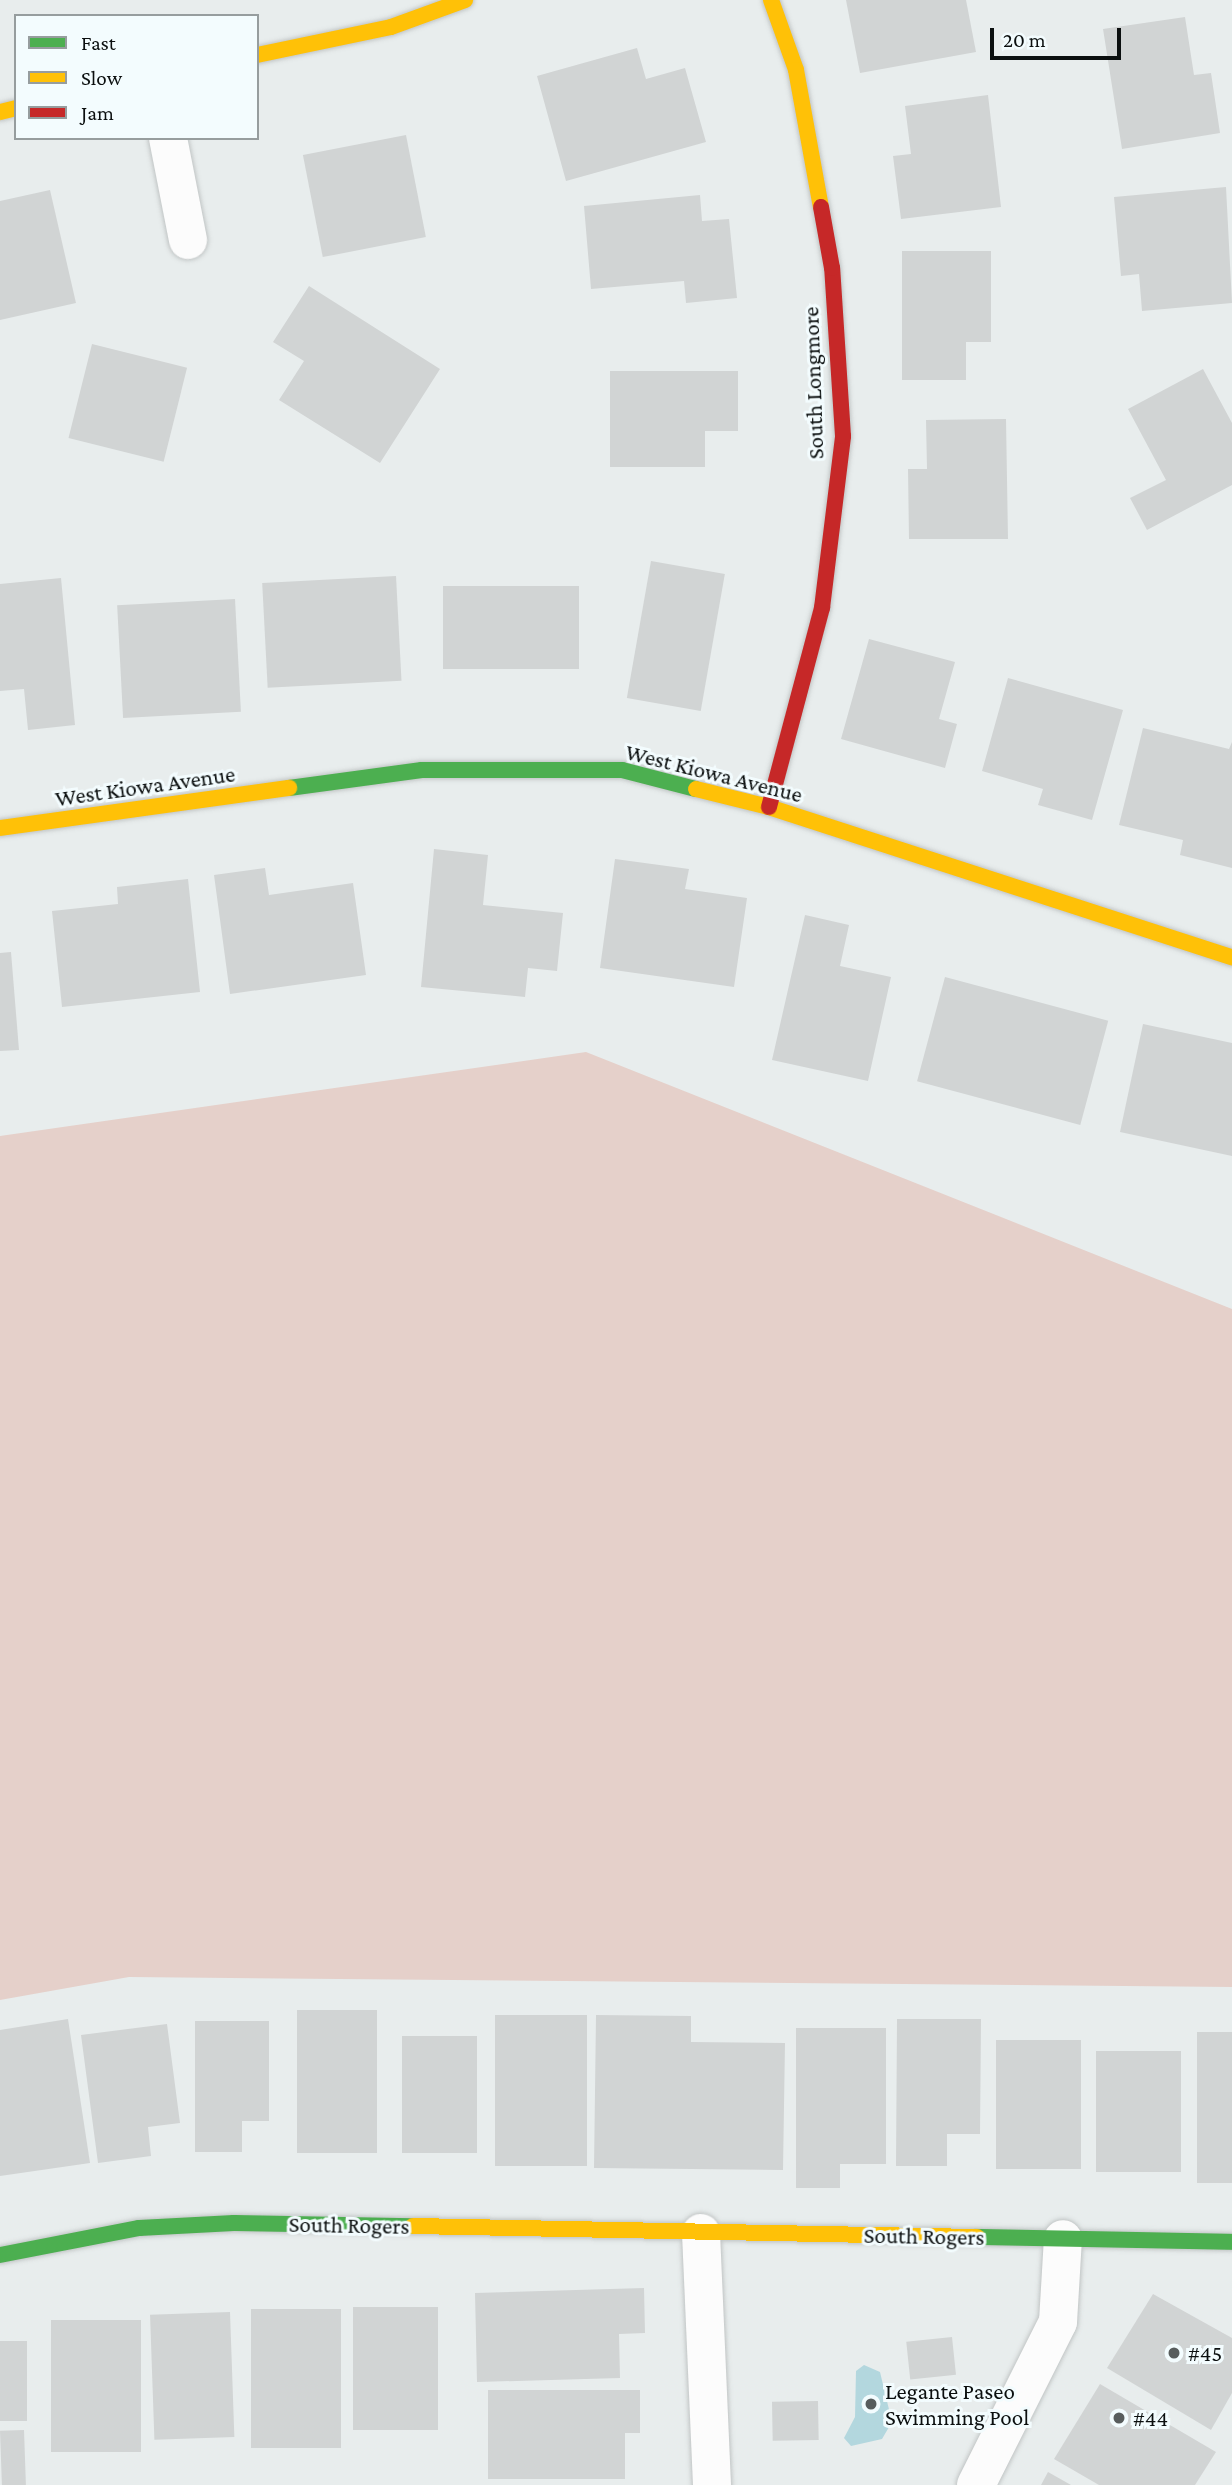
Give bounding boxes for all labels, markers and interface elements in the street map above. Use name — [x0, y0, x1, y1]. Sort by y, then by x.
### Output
legend — [14, 14, 259, 140]
scale bar — [994, 14, 1125, 58]
text: 20 m — [1003, 28, 1046, 52]
text: Fast — [81, 31, 116, 55]
text: Slow — [81, 66, 122, 90]
text: Jam — [81, 101, 114, 125]
street label: South Longmore — [797, 306, 829, 460]
street label: West Kiowa Avenue — [623, 738, 805, 808]
street label: West Kiowa Avenue — [53, 760, 237, 812]
street label: South Rogers — [288, 2210, 410, 2240]
street label: South Rogers — [863, 2221, 985, 2251]
place label: #45 — [1188, 2339, 1222, 2367]
marker: #45 — [1166, 2345, 1182, 2361]
place label: Legante Paseo Swimming Pool — [885, 2377, 1029, 2431]
marker: Legante Paseo Swimming Pool — [863, 2396, 879, 2412]
place label: #44 — [1133, 2404, 1168, 2432]
marker: #44 — [1111, 2410, 1127, 2426]

